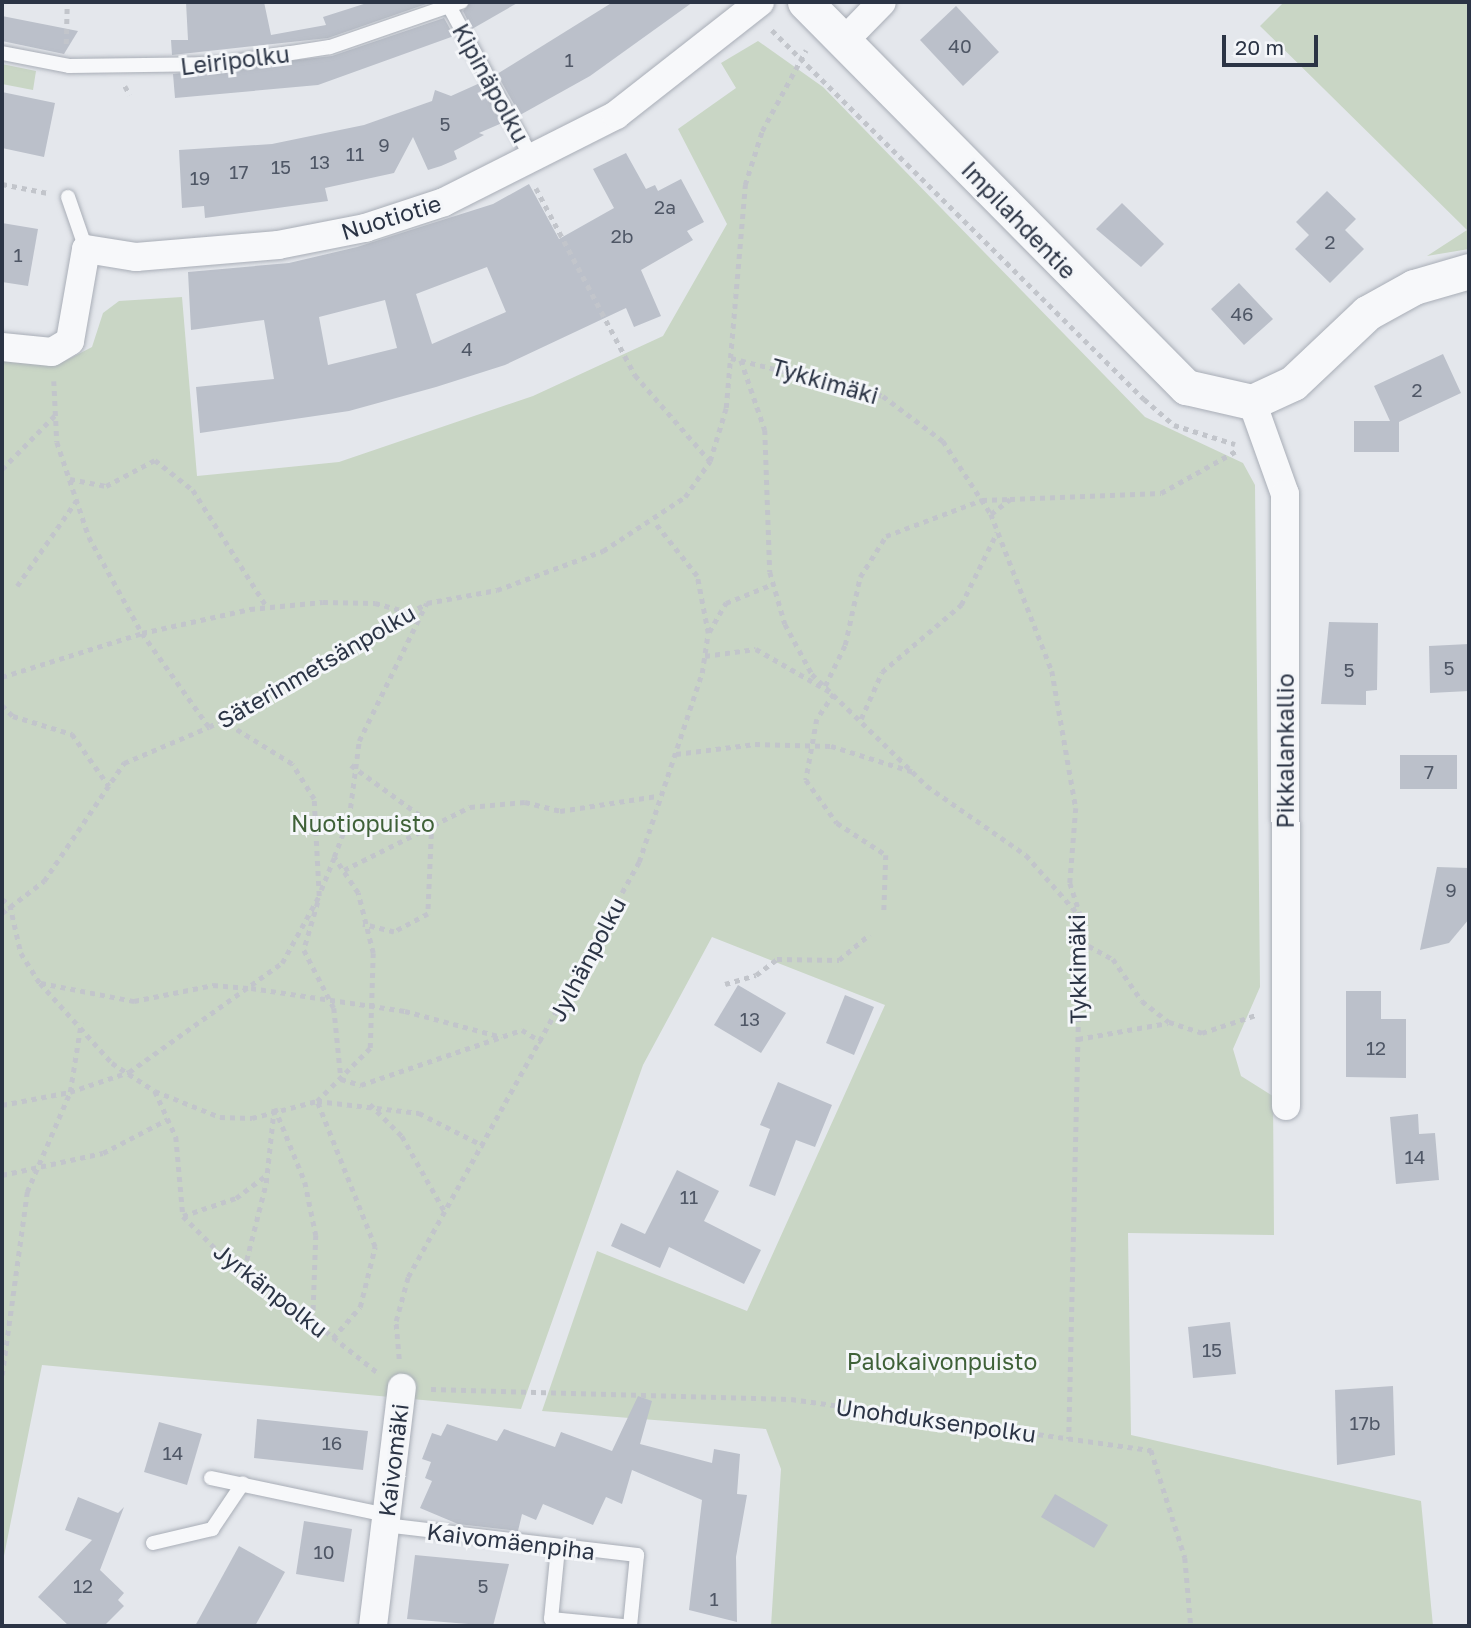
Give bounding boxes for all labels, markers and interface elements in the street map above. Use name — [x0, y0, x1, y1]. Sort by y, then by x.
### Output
street label: Kipinäpolku — [447, 19, 535, 147]
scale bar — [1226, 21, 1322, 65]
text: 20 m — [1235, 34, 1284, 60]
house number: 40 — [948, 35, 972, 57]
street label: Leiripolku — [179, 40, 291, 80]
house number: 1 — [564, 49, 574, 71]
house number: 5 — [439, 113, 451, 135]
house number: 9 — [378, 134, 390, 156]
house number: 11 — [346, 143, 364, 165]
house number: 13 — [310, 151, 330, 173]
house number: 15 — [271, 156, 291, 178]
street label: Impilahdentie — [956, 156, 1082, 284]
house number: 17 — [229, 161, 249, 183]
house number: 19 — [190, 167, 210, 189]
street label: Nuotiotie — [338, 189, 444, 245]
house number: 2a — [654, 196, 676, 218]
house number: 2b — [611, 225, 633, 247]
house number: 2 — [1324, 231, 1336, 253]
house number: 1 — [13, 244, 23, 266]
house number: 46 — [1230, 303, 1254, 325]
house number: 4 — [461, 338, 473, 360]
street label: Tykkimäki — [768, 353, 882, 409]
house number: 2 — [1411, 379, 1423, 401]
street label: Säterinmetsänpolku — [212, 598, 420, 734]
house number: 5 — [1443, 657, 1455, 679]
house number: 5 — [1343, 659, 1355, 681]
street label: Pikkalankallio — [1271, 674, 1299, 828]
house number: 7 — [1424, 761, 1434, 783]
park label: Nuotiopuisto — [291, 809, 435, 837]
house number: 9 — [1445, 879, 1457, 901]
street label: Jylhänpolku — [543, 892, 631, 1026]
street label: Tykkimäki — [1062, 914, 1092, 1024]
house number: 13 — [740, 1008, 760, 1030]
house number: 12 — [1366, 1037, 1386, 1059]
house number: 14 — [1405, 1146, 1425, 1168]
house number: 11 — [680, 1186, 698, 1208]
street label: Jyrkänpolku — [209, 1237, 333, 1343]
house number: 15 — [1202, 1339, 1222, 1361]
park label: Palokaivonpuisto — [847, 1347, 1037, 1375]
street label: Unohduksenpolku — [834, 1392, 1038, 1448]
street label: Kaivomäki — [372, 1402, 414, 1518]
house number: 17b — [1350, 1412, 1380, 1434]
house number: 16 — [322, 1432, 342, 1454]
house number: 14 — [163, 1442, 183, 1464]
street label: Kaivomäenpiha — [425, 1517, 597, 1565]
house number: 10 — [314, 1541, 334, 1563]
house number: 12 — [73, 1575, 93, 1597]
house number: 5 — [477, 1575, 489, 1597]
house number: 1 — [709, 1588, 719, 1610]

